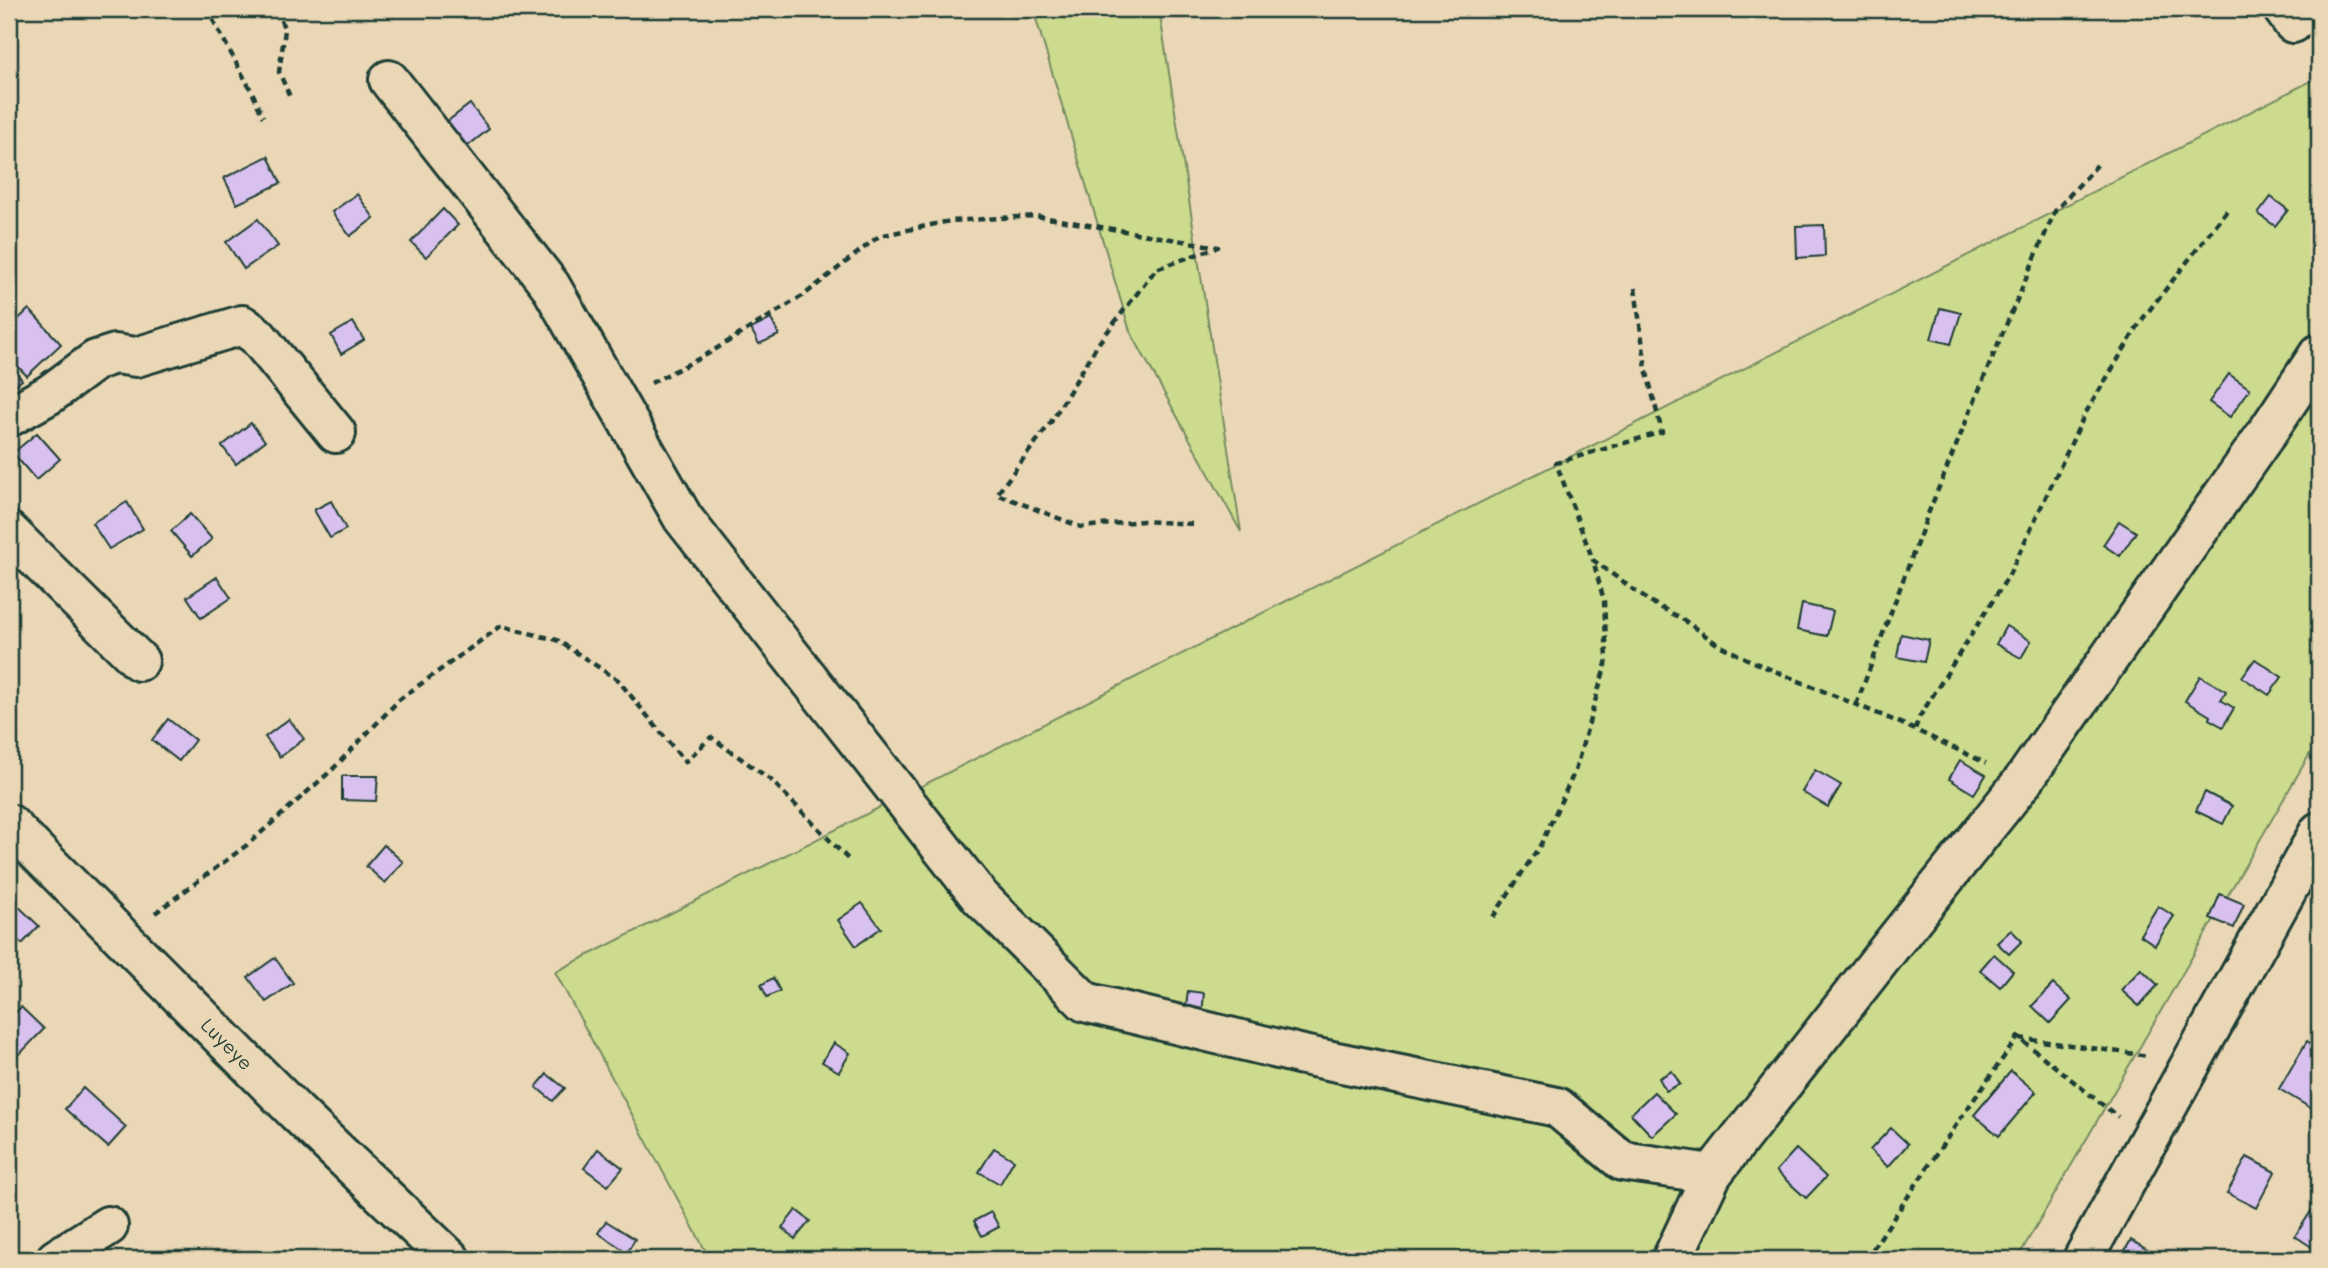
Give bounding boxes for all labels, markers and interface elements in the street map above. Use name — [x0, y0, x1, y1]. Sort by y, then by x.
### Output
street label: Luyeye — [196, 1012, 259, 1075]

